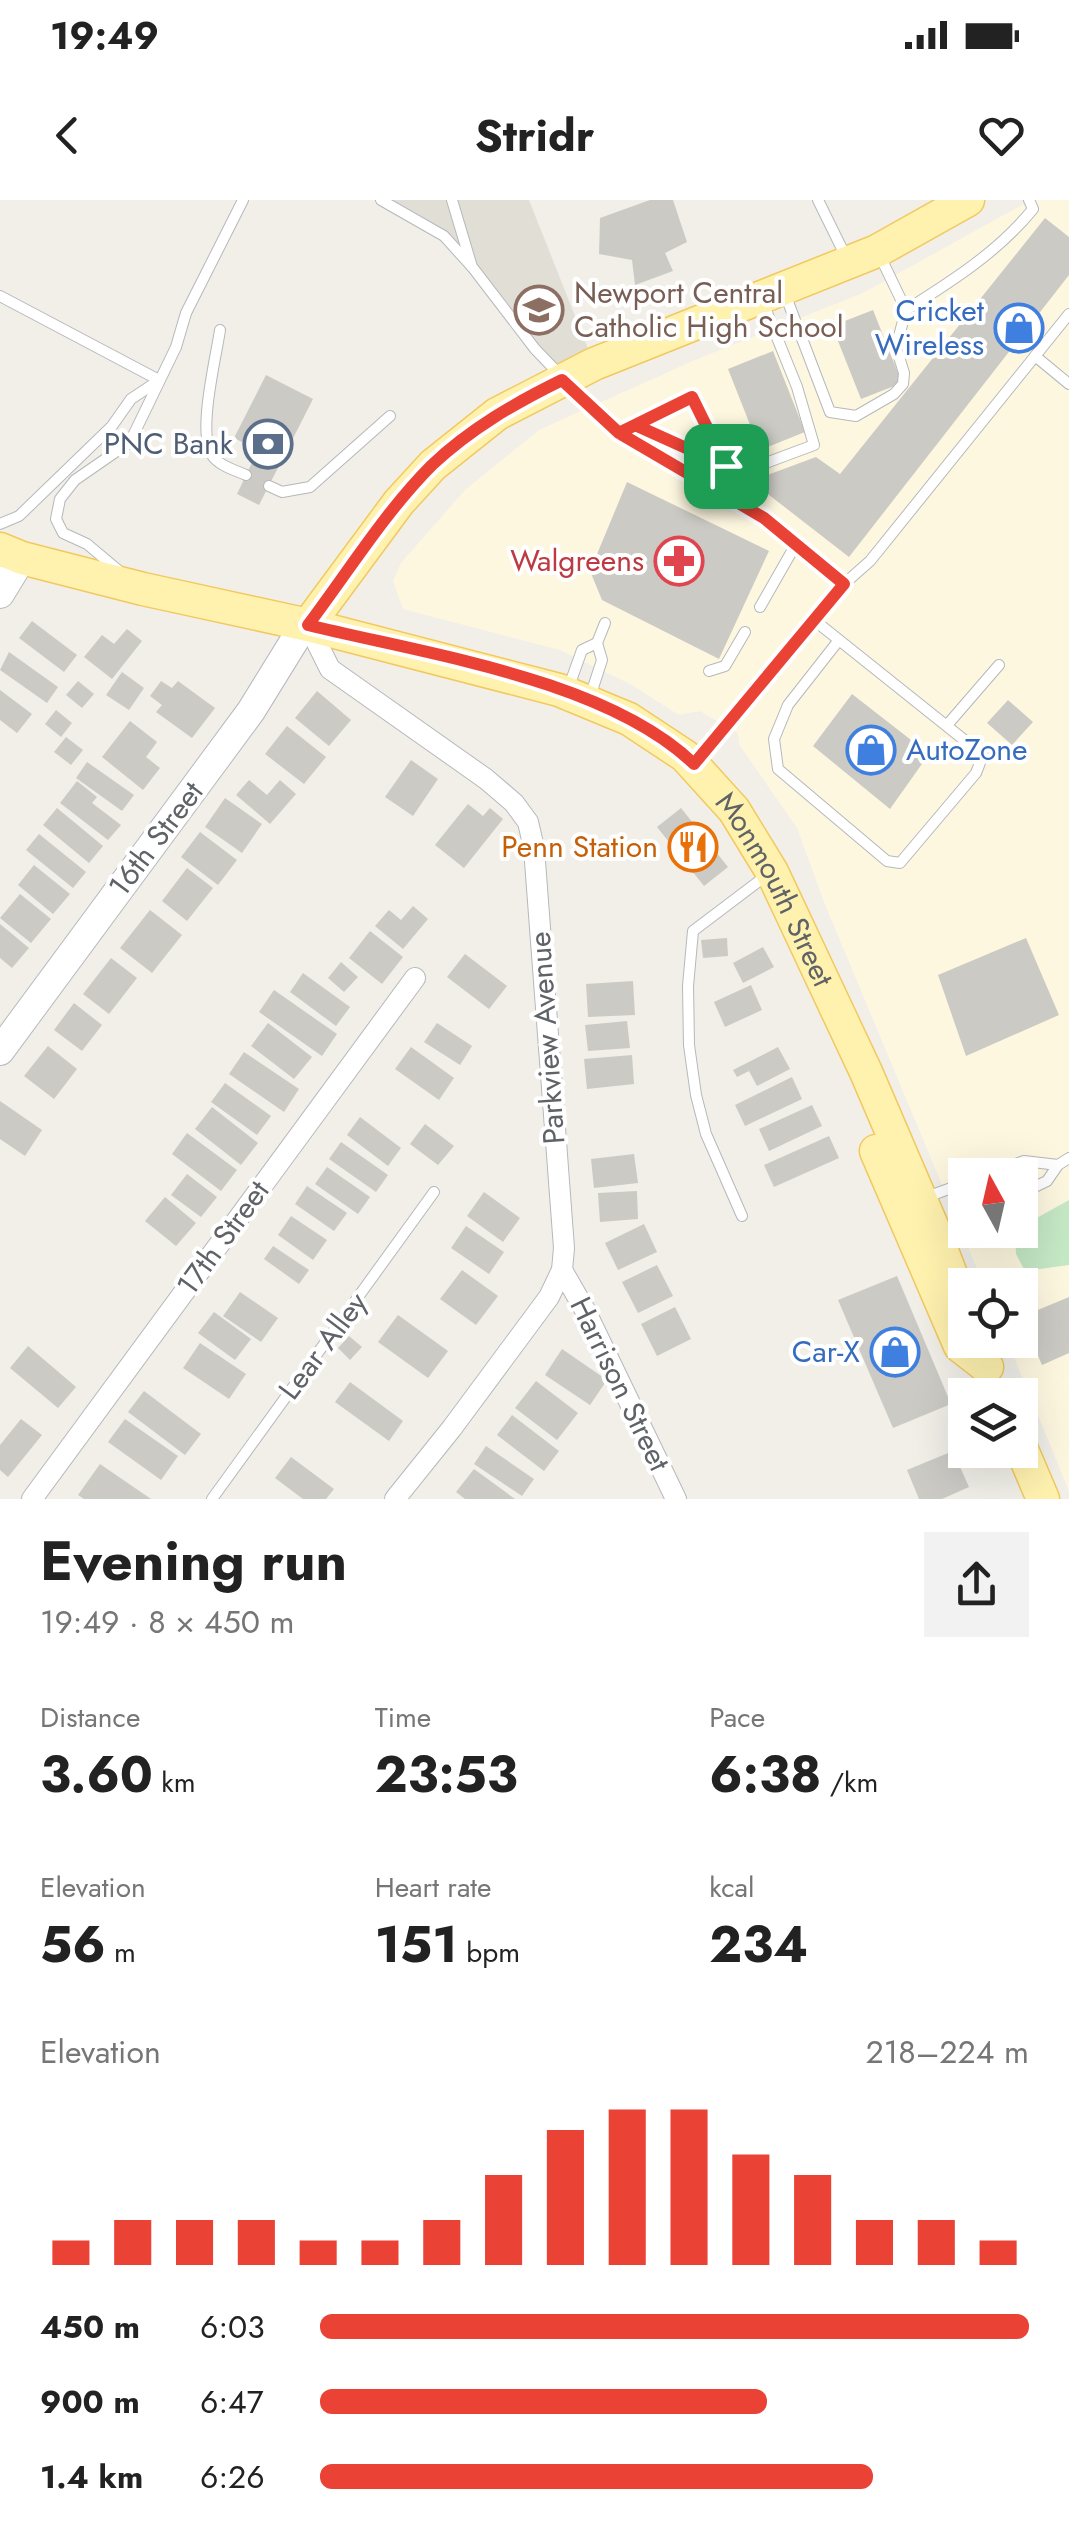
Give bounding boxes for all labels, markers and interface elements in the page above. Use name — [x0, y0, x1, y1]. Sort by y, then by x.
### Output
text: 19:49 — [50, 8, 159, 63]
text: Stridr — [475, 103, 594, 168]
icon: back — [40, 108, 95, 163]
icon: heart — [974, 108, 1029, 163]
place label: Newport Central Catholic High School — [574, 271, 844, 348]
school or university icon: Newport Central Catholic High School — [513, 284, 565, 336]
place label: Cricket Wireless — [875, 289, 985, 366]
shop icon: Cricket Wireless — [993, 302, 1045, 354]
bank icon: PNC Bank — [242, 418, 294, 470]
place label: PNC Bank — [104, 422, 234, 465]
pin — [684, 424, 769, 509]
icon: arrive — [699, 439, 754, 494]
pharmacy icon: Walgreens — [653, 535, 705, 587]
place label: Walgreens — [510, 539, 644, 582]
shop icon: AutoZone — [845, 724, 897, 776]
place label: AutoZone — [906, 728, 1028, 771]
street label: 16th Street — [98, 771, 214, 905]
street label: Monmouth Street — [706, 782, 845, 994]
restaurant icon: Penn Station — [667, 821, 719, 873]
place label: Penn Station — [501, 825, 658, 868]
street label: Parkview Avenue — [518, 930, 575, 1146]
north arrow — [948, 1158, 1038, 1248]
map controls — [948, 1158, 1038, 1468]
street label: 17th Street — [166, 1171, 279, 1304]
button: locate — [948, 1268, 1038, 1358]
street label: Lear Alley — [268, 1282, 378, 1408]
street label: Harrison Street — [560, 1289, 682, 1479]
shop icon: Car-X — [869, 1326, 921, 1378]
place label: Car-X — [792, 1330, 860, 1373]
button: layers — [948, 1378, 1038, 1468]
text: Evening run — [40, 1521, 347, 1601]
button: share — [924, 1532, 1029, 1637]
text: 19:49 · 8 × 450 m — [40, 1599, 295, 1645]
text: Distance — [40, 1697, 140, 1738]
text: Time — [375, 1697, 431, 1738]
text: Pace — [709, 1697, 765, 1738]
text: 3.60 — [40, 1738, 153, 1811]
text: 23:53 — [375, 1738, 518, 1811]
text: 6:38 — [709, 1738, 821, 1811]
text: km — [153, 1762, 196, 1803]
text: /km — [821, 1762, 878, 1803]
text: Elevation — [40, 1867, 146, 1908]
text: Heart rate — [375, 1867, 492, 1908]
text: kcal — [709, 1867, 755, 1908]
text: 56 — [40, 1908, 106, 1981]
text: 151 — [375, 1908, 458, 1981]
text: 234 — [709, 1908, 808, 1981]
text: m — [106, 1932, 136, 1973]
text: bpm — [458, 1932, 520, 1973]
text: Elevation — [40, 2029, 161, 2075]
text: 218–224 m — [866, 2029, 1029, 2075]
text: 450 m — [40, 2304, 140, 2350]
text: 6:03 — [200, 2304, 265, 2350]
text: 900 m — [40, 2379, 140, 2425]
text: 6:47 — [200, 2379, 264, 2425]
text: 1.4 km — [40, 2454, 143, 2500]
text: 6:26 — [200, 2454, 265, 2500]

